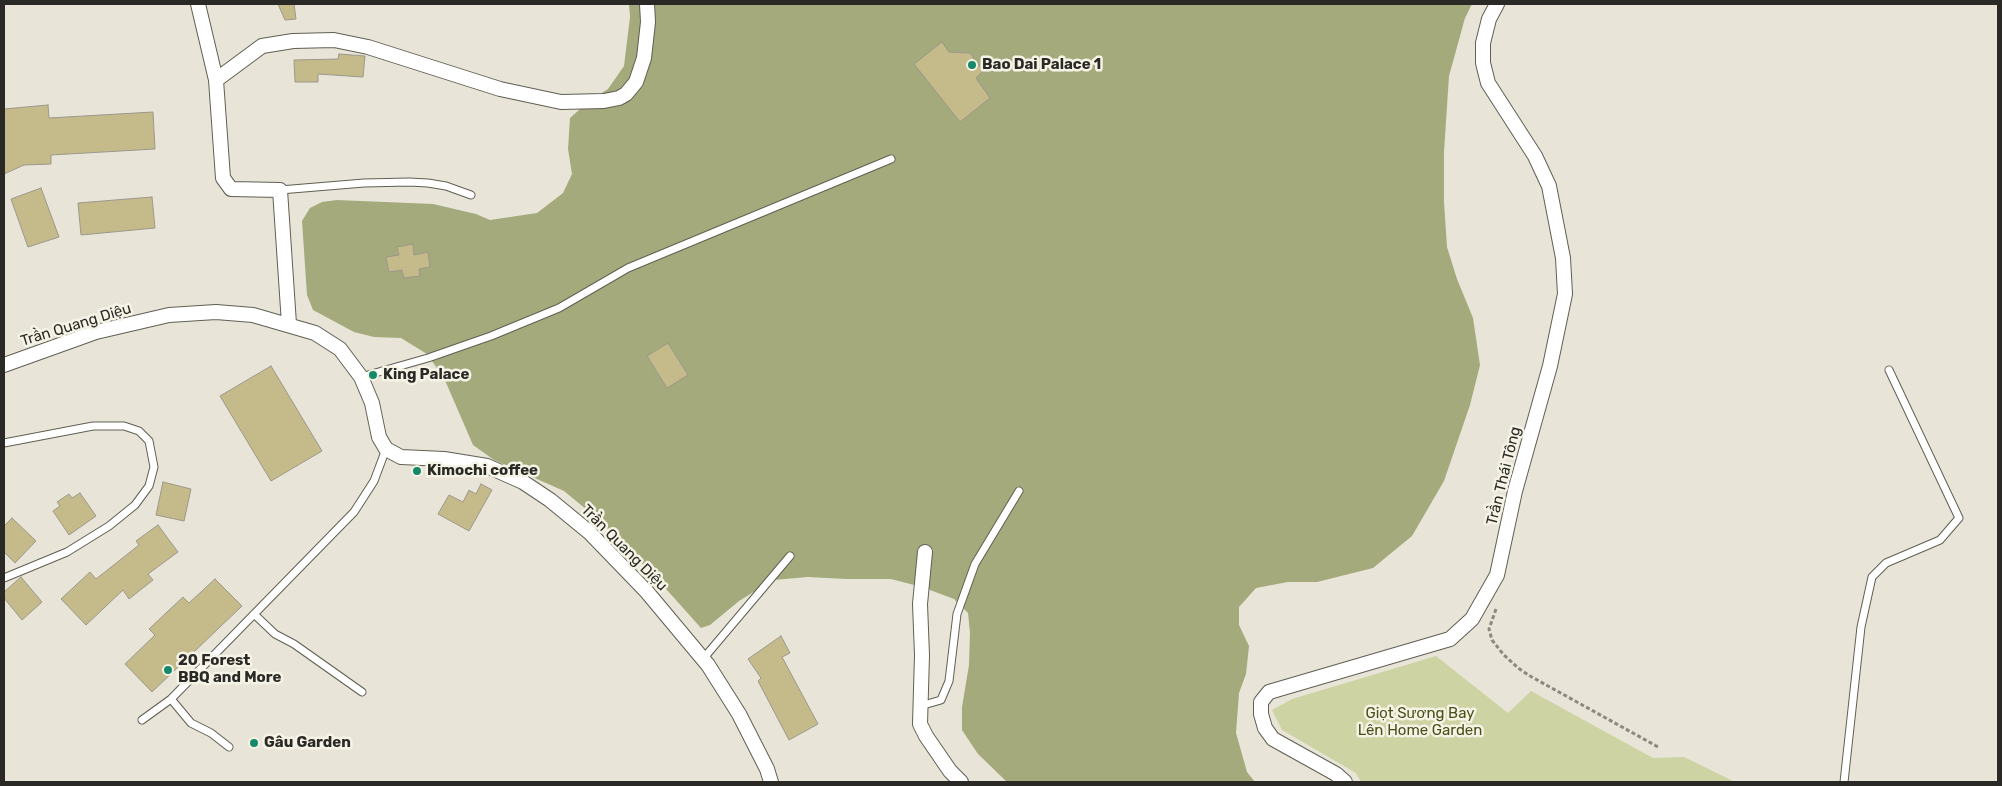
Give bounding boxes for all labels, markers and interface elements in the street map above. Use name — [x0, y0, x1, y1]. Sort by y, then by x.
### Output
place label: Bao Dai Palace 1 — [982, 56, 1101, 74]
marker: Bao Dai Palace 1 — [966, 59, 978, 71]
street label: Trần Quang Diệu — [19, 300, 133, 350]
place label: King Palace — [383, 366, 469, 384]
marker: King Palace — [367, 369, 379, 381]
street label: Trần Thái Tông — [1483, 425, 1525, 527]
place label: Kimochi coffee — [427, 462, 538, 480]
marker: Kimochi coffee — [411, 465, 423, 477]
street label: Trần Quang Diệu — [577, 501, 671, 595]
place label: 20 Forest BBQ and More — [178, 652, 281, 687]
marker: 20 Forest BBQ and More — [162, 664, 174, 676]
park label: Giọt Sương Bay Lên Home Garden — [1358, 705, 1482, 740]
place label: Gâu Garden — [264, 734, 351, 752]
marker: Gâu Garden — [248, 737, 260, 749]

